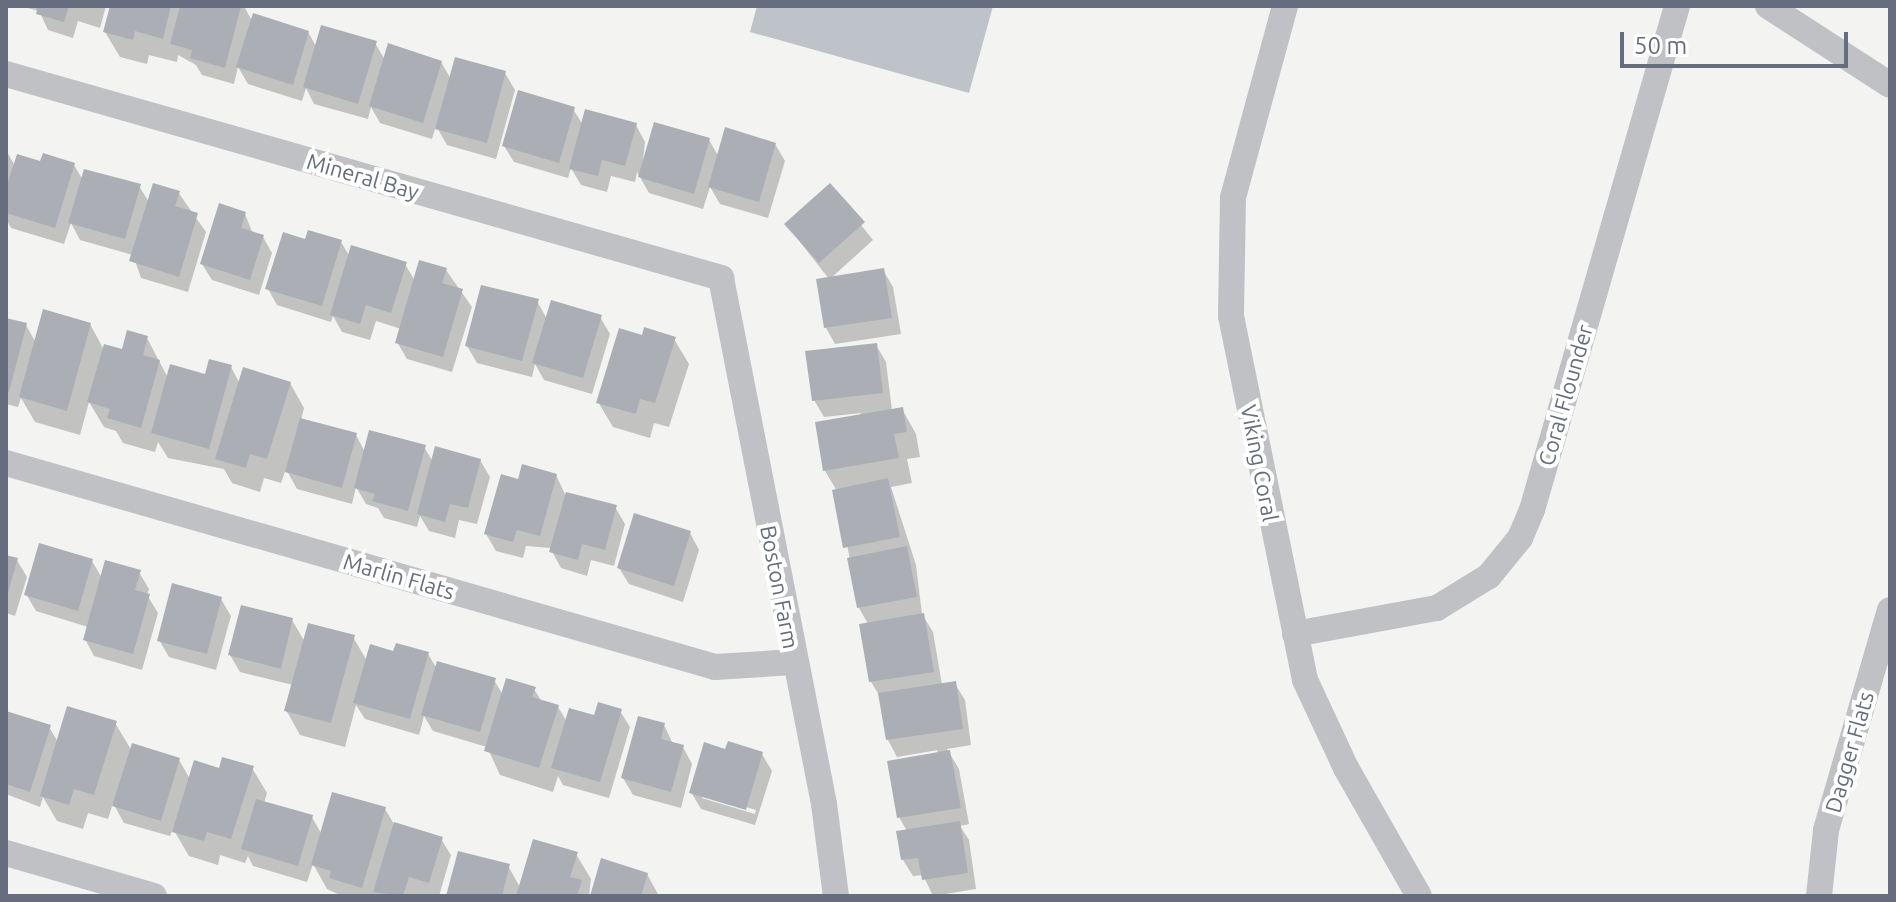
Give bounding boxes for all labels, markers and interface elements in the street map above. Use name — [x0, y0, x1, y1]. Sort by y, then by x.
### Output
scale bar — [1624, 16, 1852, 66]
text: 50 m — [1634, 32, 1687, 59]
street label: Mineral Bay — [304, 147, 422, 205]
street label: Coral Flounder — [1532, 321, 1598, 469]
street label: Viking Coral — [1236, 402, 1284, 524]
street label: Boston Farm — [755, 523, 805, 651]
street label: Marlin Flats — [340, 548, 458, 604]
street label: Dagger Flats — [1819, 689, 1879, 815]

